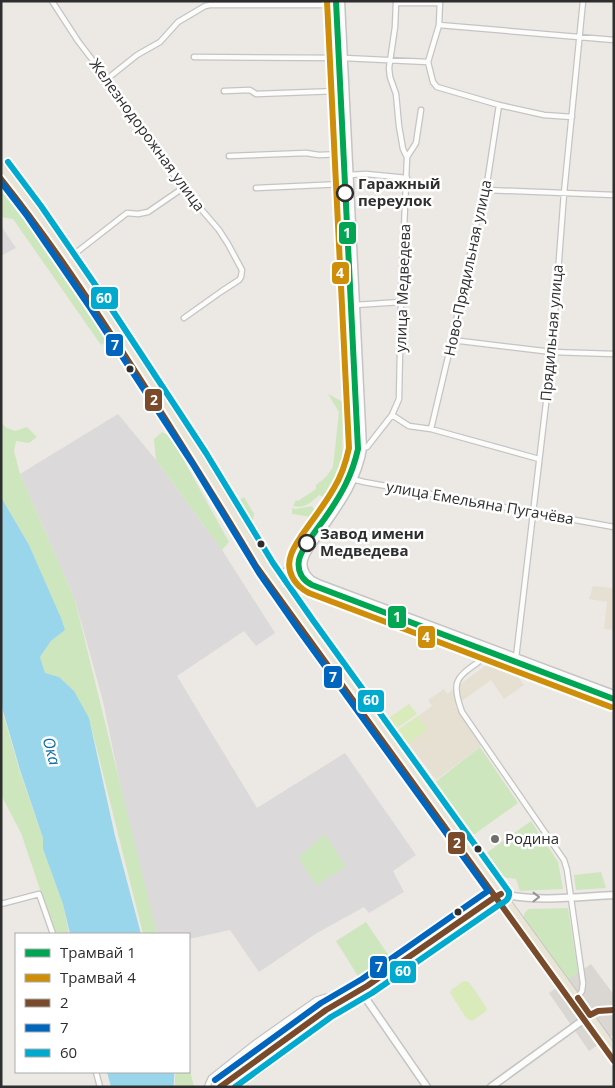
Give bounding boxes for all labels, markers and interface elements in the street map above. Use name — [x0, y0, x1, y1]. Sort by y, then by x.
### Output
street label: Железнодорожная улица — [86, 54, 210, 215]
place label: Гаражный переулок — [358, 173, 441, 210]
street label: Ново-Прядильная улица — [439, 178, 496, 358]
marker: Гаражный переулок — [336, 184, 354, 202]
line badge: 1 — [338, 221, 357, 245]
text: 1 — [343, 223, 351, 242]
street label: улица Медведева — [390, 223, 414, 353]
line badge: 4 — [331, 261, 350, 285]
text: 4 — [336, 263, 344, 282]
street label: Прядильная улица — [535, 264, 567, 402]
line badge: 60 — [90, 286, 119, 310]
text: 60 — [96, 288, 112, 307]
line badge: 7 — [105, 333, 124, 357]
text: 7 — [111, 335, 119, 354]
unlabelled marker — [125, 364, 135, 374]
line badge: 2 — [144, 388, 163, 412]
text: 2 — [150, 390, 158, 409]
street label: улица Емельяна Пугачёва — [385, 476, 576, 528]
place label: Завод имени Медведева — [320, 523, 424, 560]
marker: Завод имени Медведева — [298, 534, 316, 552]
unlabelled marker — [256, 539, 266, 549]
line badge: 1 — [387, 605, 407, 629]
text: 1 — [393, 607, 401, 626]
line badge: 4 — [417, 625, 436, 649]
text: 4 — [422, 627, 430, 646]
line badge: 7 — [323, 665, 343, 689]
text: 7 — [329, 667, 337, 686]
line badge: 60 — [357, 689, 385, 713]
text: 60 — [363, 690, 379, 709]
water label: Ока — [38, 735, 66, 767]
place label: Родина — [505, 828, 559, 848]
line badge: 2 — [447, 831, 466, 855]
text: 2 — [453, 833, 461, 852]
marker: Родина — [489, 833, 501, 845]
unlabelled marker — [473, 844, 483, 854]
one-way arrow — [532, 892, 540, 902]
unlabelled marker — [453, 907, 463, 917]
legend — [15, 933, 190, 1073]
text: Трамвай 1 — [60, 942, 136, 962]
line badge: 7 — [369, 955, 388, 979]
text: 7 — [375, 957, 383, 976]
line badge: 60 — [389, 960, 417, 984]
text: 60 — [395, 961, 411, 980]
text: Трамвай 4 — [60, 967, 136, 987]
text: 2 — [60, 992, 69, 1012]
text: 7 — [60, 1017, 69, 1037]
text: 60 — [60, 1042, 77, 1062]

